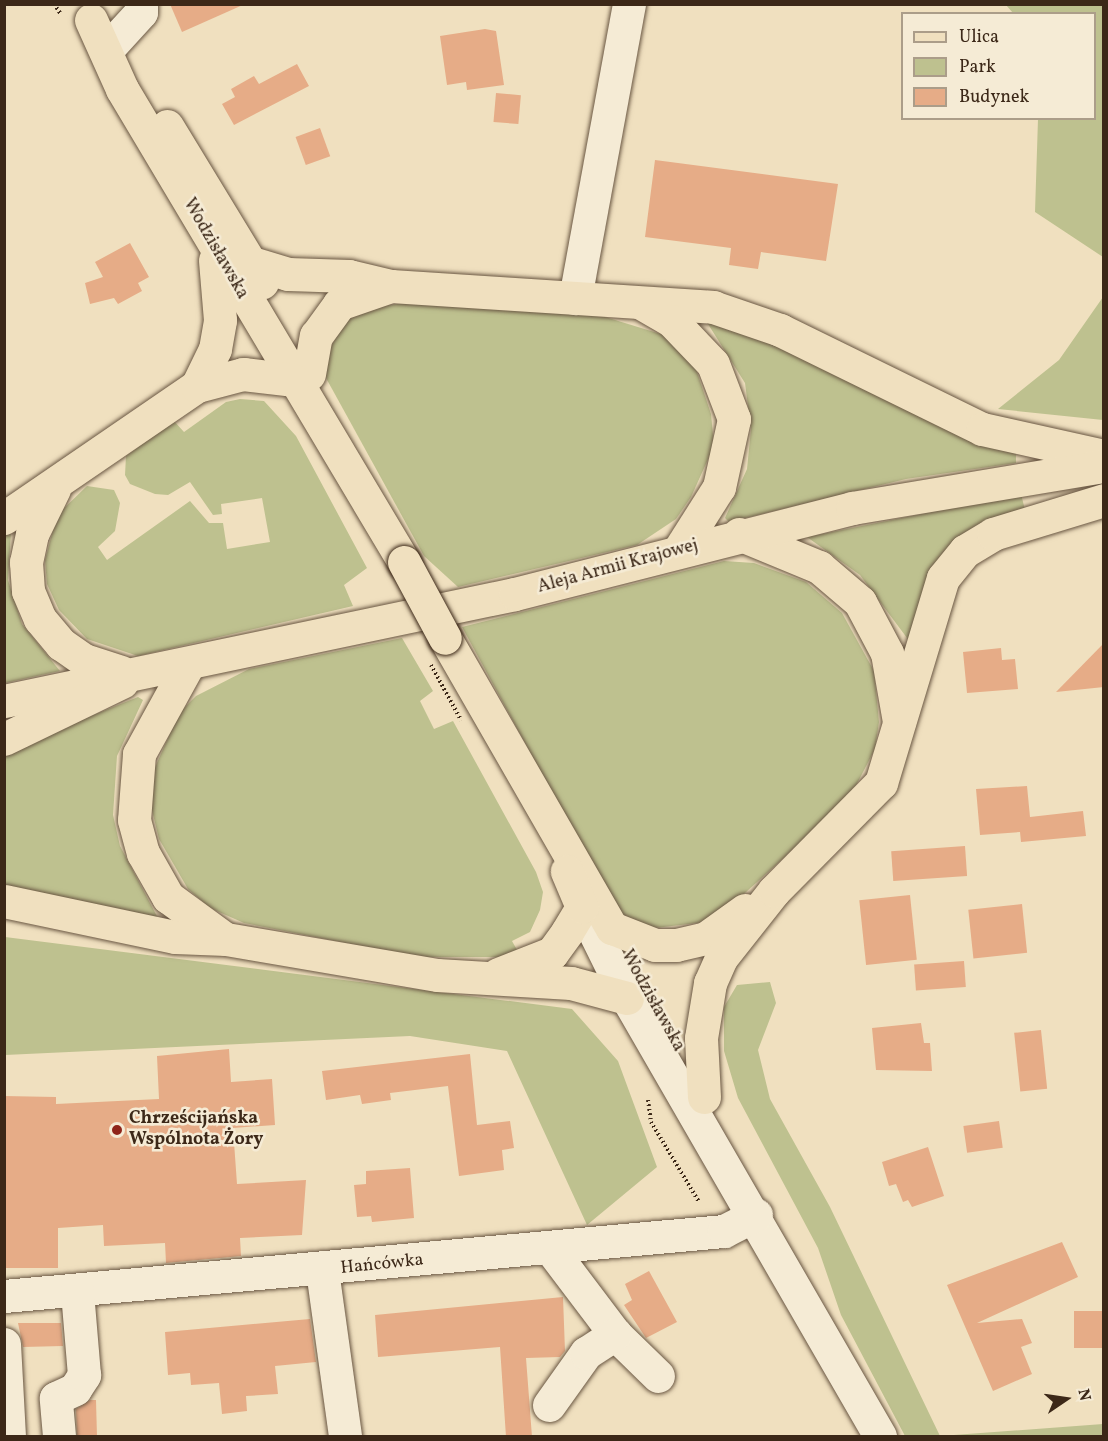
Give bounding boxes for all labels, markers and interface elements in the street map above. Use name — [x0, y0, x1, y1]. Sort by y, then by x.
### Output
legend — [901, 12, 1096, 120]
text: Ulica — [959, 25, 999, 50]
text: Park — [959, 55, 996, 80]
text: Budynek — [959, 85, 1029, 110]
street label: Wodzisławska — [177, 195, 253, 303]
street label: Aleja Armii Krajowej — [535, 535, 701, 599]
street label: Wodzisławska — [615, 946, 689, 1056]
place label: Chrześcijańska Wspólnota Żory — [129, 1109, 263, 1152]
marker: Chrześcijańska Wspólnota Żory — [110, 1123, 124, 1137]
street label: Hańcówka — [339, 1250, 425, 1280]
north arrow — [1036, 1369, 1096, 1429]
text: N — [1072, 1387, 1096, 1403]

